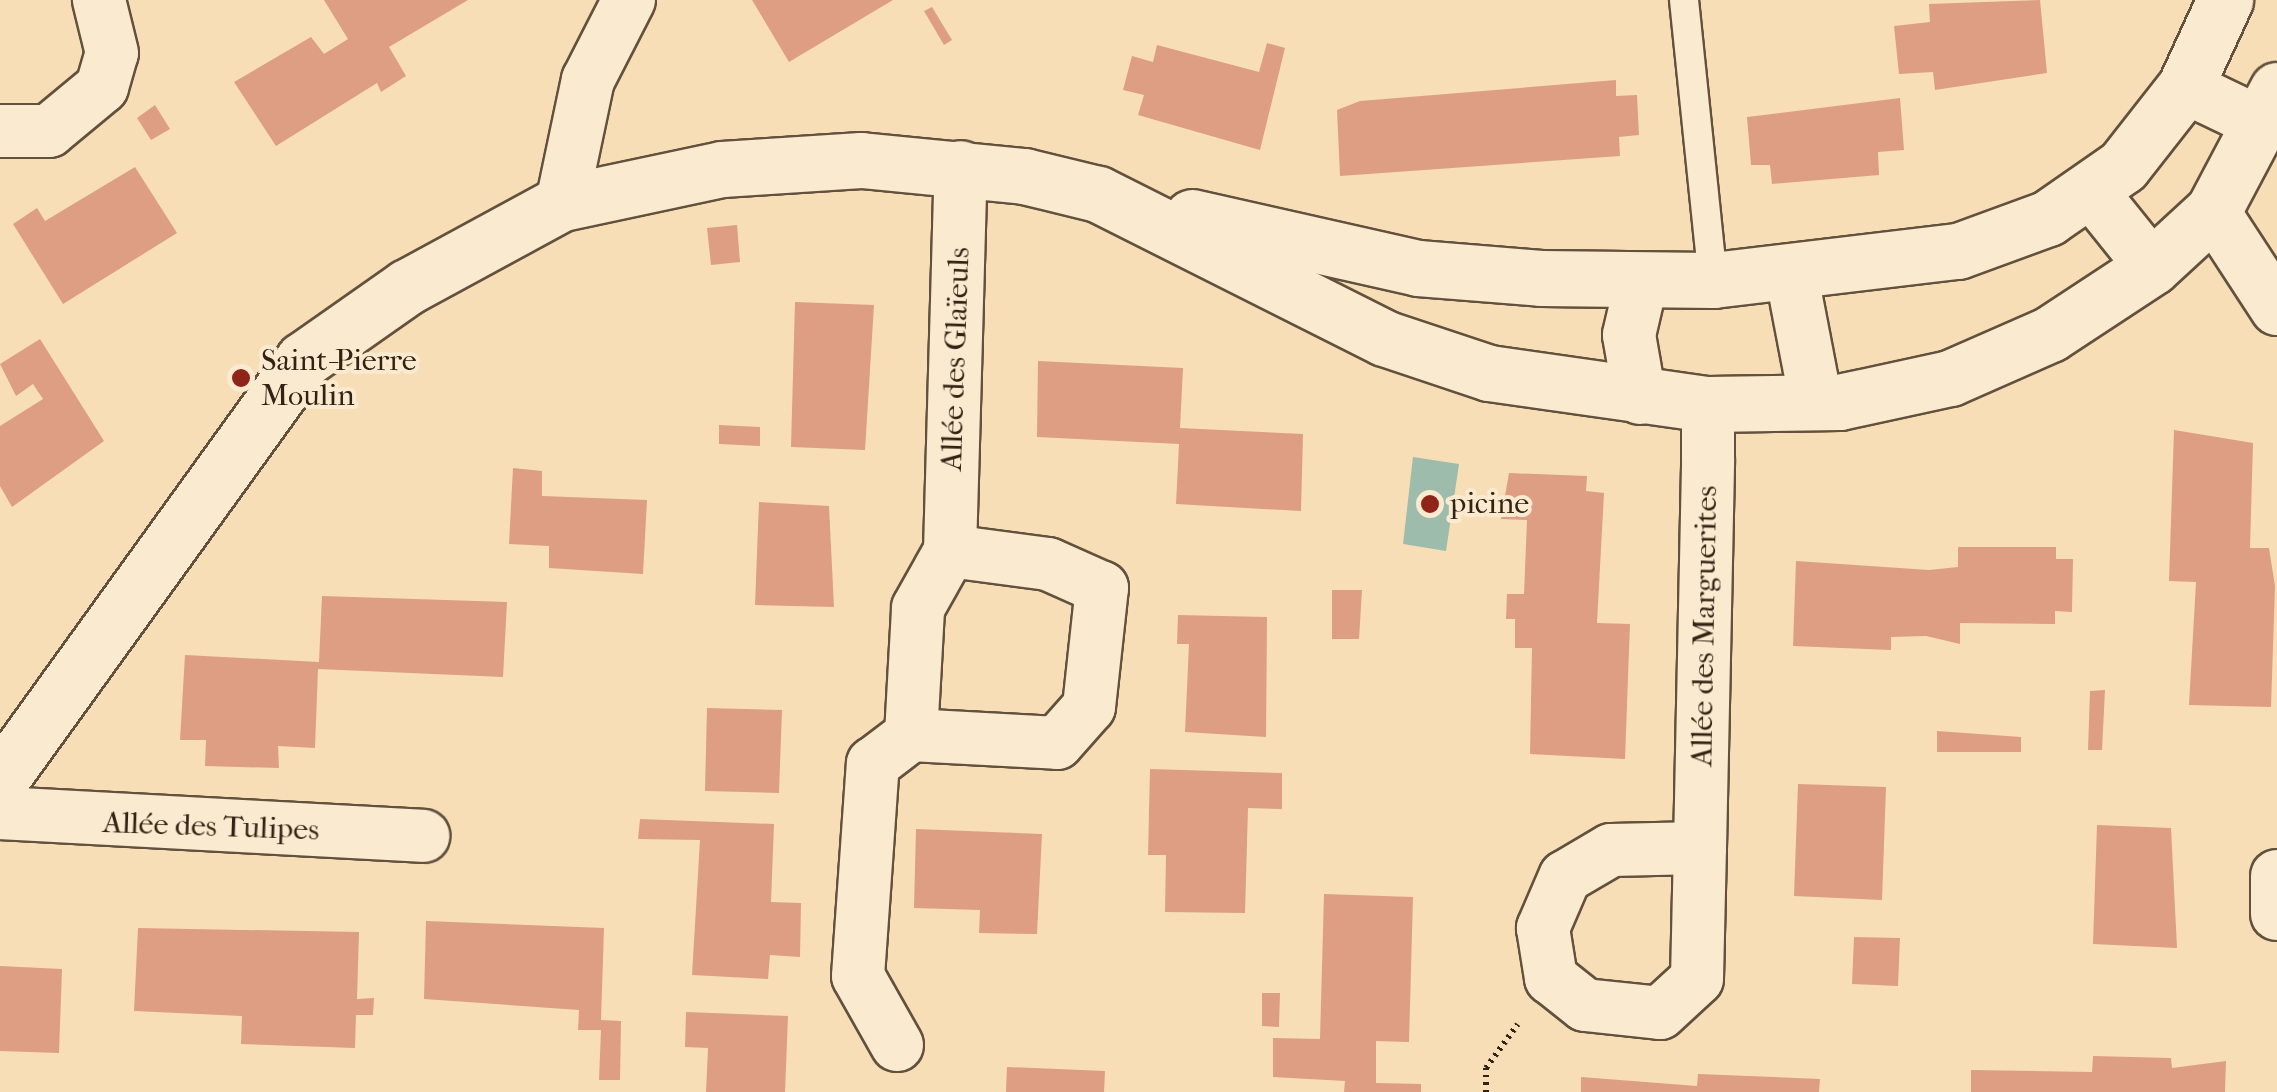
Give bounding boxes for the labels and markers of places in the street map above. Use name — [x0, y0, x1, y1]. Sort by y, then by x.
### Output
place label: Saint-Pierre Moulin — [261, 343, 417, 414]
marker: Saint-Pierre Moulin — [230, 367, 252, 389]
place label: picine — [1450, 486, 1529, 522]
marker: picine — [1419, 493, 1441, 515]

